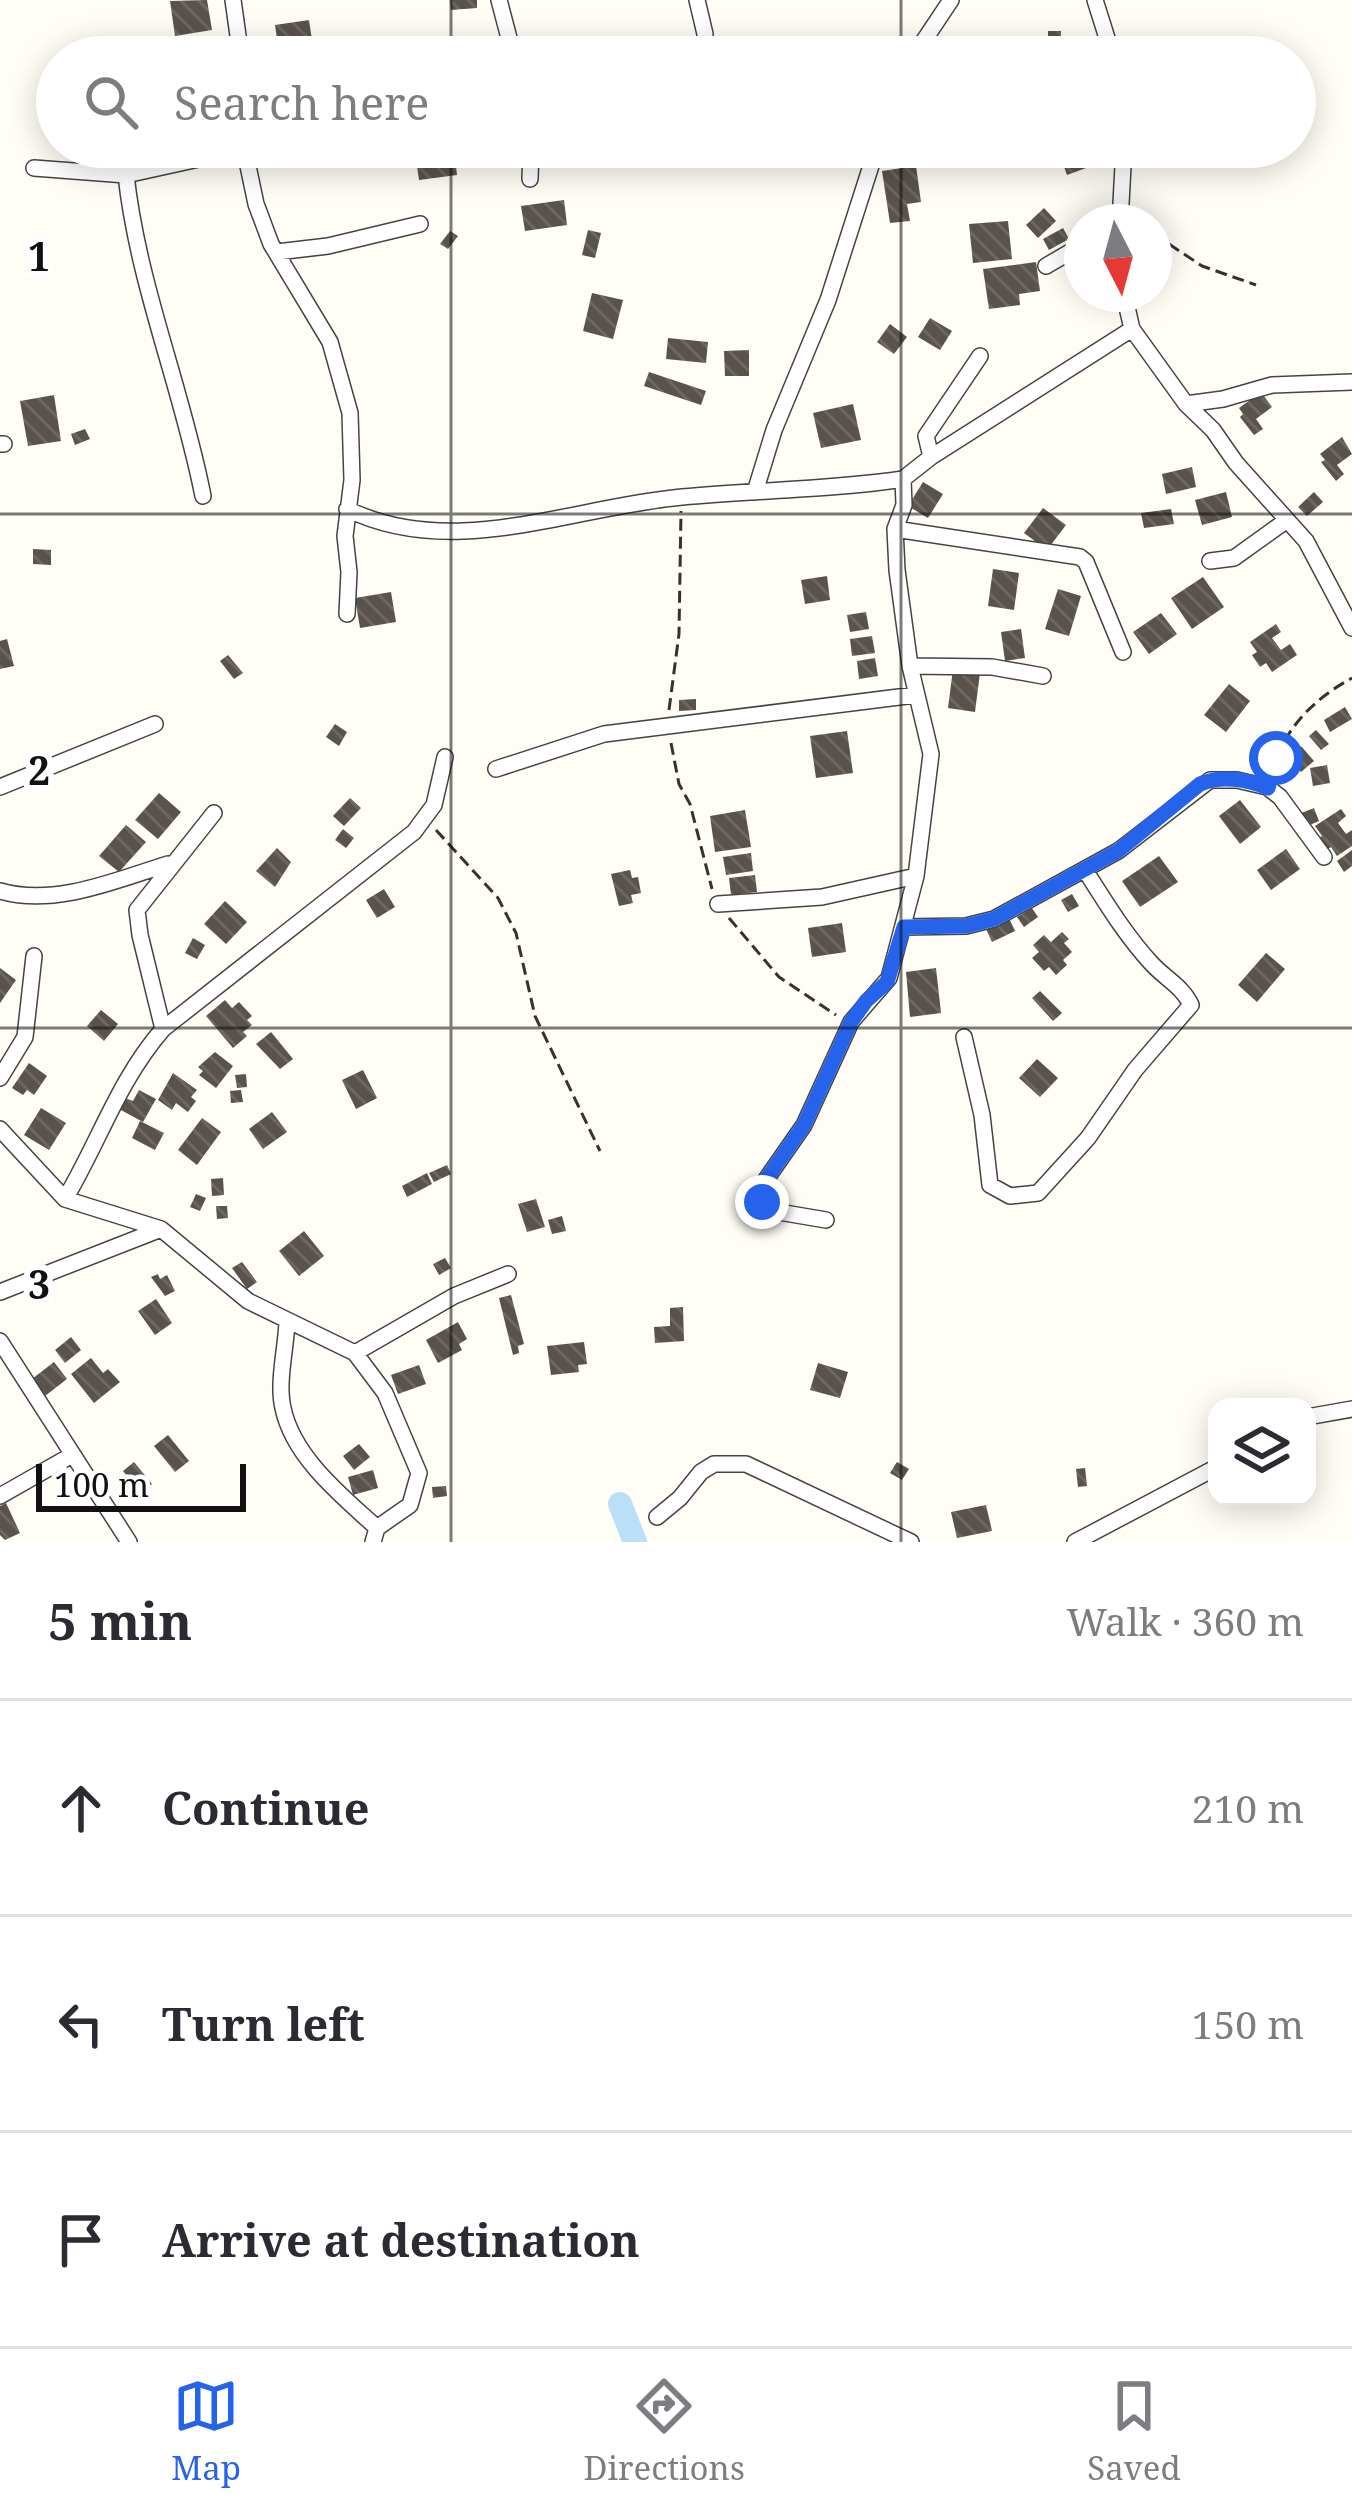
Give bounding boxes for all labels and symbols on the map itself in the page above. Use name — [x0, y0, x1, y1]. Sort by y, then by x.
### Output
north arrow — [1064, 204, 1172, 312]
text: 1 — [28, 229, 50, 282]
route start — [1249, 731, 1303, 785]
text: 2 — [28, 743, 50, 796]
route end — [735, 1175, 789, 1229]
text: 3 — [28, 1257, 50, 1310]
scale bar — [36, 1458, 246, 1511]

